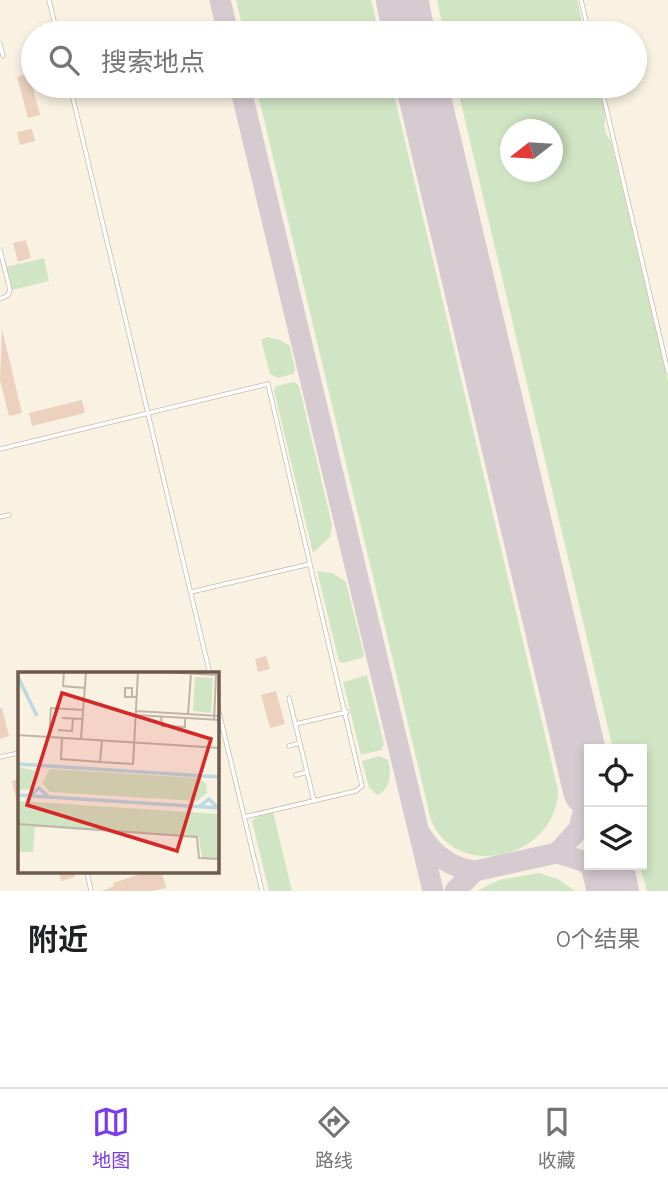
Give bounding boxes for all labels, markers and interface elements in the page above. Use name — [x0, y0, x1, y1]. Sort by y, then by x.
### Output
search box — [21, 21, 647, 98]
icon: search — [45, 41, 83, 79]
text: 搜索地点 — [101, 46, 205, 78]
north arrow — [500, 119, 563, 182]
inset map — [18, 672, 219, 874]
map controls — [584, 744, 647, 870]
button: locate — [584, 744, 647, 807]
button: layers — [584, 807, 647, 870]
text: 附近 — [28, 921, 88, 958]
text: 0个结果 — [556, 925, 640, 953]
tab: 地图 — [92, 1103, 130, 1172]
tab: 路线 — [315, 1103, 353, 1172]
tab: 收藏 — [538, 1103, 576, 1172]

